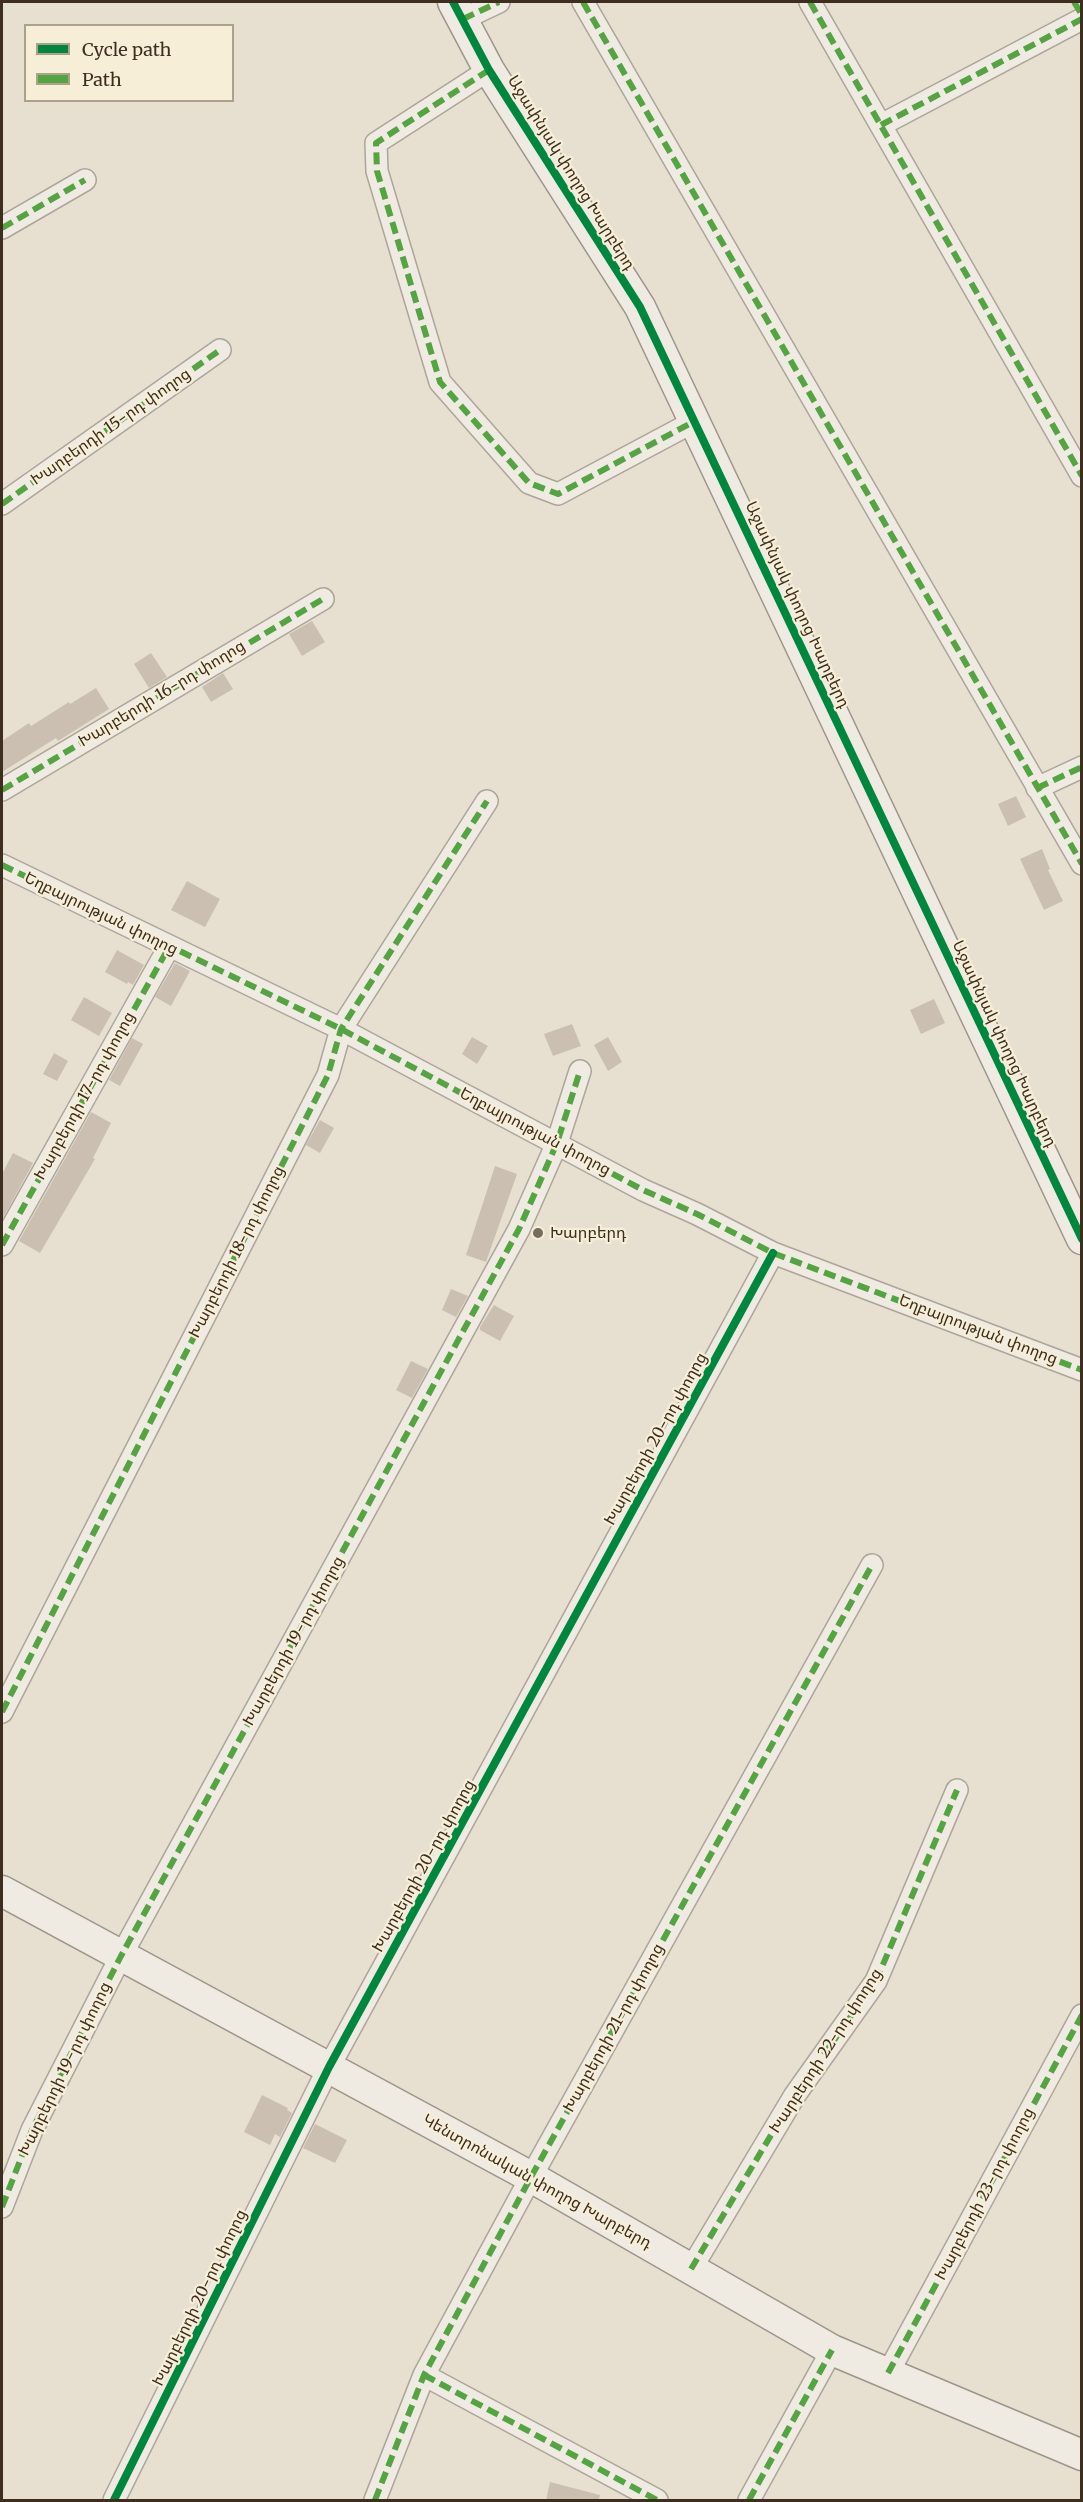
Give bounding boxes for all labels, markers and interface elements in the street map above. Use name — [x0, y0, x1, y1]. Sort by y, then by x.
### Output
legend — [24, 24, 234, 102]
text: Cycle path — [82, 38, 171, 61]
text: Path — [82, 68, 122, 91]
street label: Աջափնյակ փողոց Խարբերդ — [503, 72, 639, 274]
street label: Խարբերդի 15-րդ փողոց — [27, 364, 195, 490]
street label: Աջափնյակ փողոց Խարբերդ — [741, 499, 853, 711]
street label: Խարբերդի 16-րդ փողոց — [75, 637, 249, 751]
street label: Եղբայրության փողոց — [21, 868, 181, 960]
street label: Աջափնյակ փողոց Խարբերդ — [948, 938, 1060, 1150]
street label: Խարբերդի 17-րդ փողոց — [31, 1009, 139, 1183]
street label: Եղբայրության փողոց — [456, 1084, 614, 1180]
street label: Խարբերդի 18-րդ փողոց — [185, 1163, 289, 1341]
place label: Խարբերդ — [550, 1223, 626, 1243]
marker: Խարբերդ — [531, 1226, 545, 1240]
street label: Եղբայրության փողոց — [896, 1291, 1060, 1369]
street label: Խարբերդի 20-րդ փողոց — [601, 1349, 711, 1529]
street label: Խարբերդի 19-րդ փողոց — [239, 1553, 349, 1729]
street label: Խարբերդի 20-րդ փողոց — [369, 1776, 479, 1956]
street label: Խարբերդի 21-րդ փողոց — [560, 1940, 668, 2116]
street label: Խարբերդի 22-րդ փողոց — [766, 1965, 886, 2137]
street label: Խարբերդի 19-րդ փողոց — [15, 1979, 115, 2159]
street label: Խարբերդի 23-րդ փողոց — [931, 2104, 1039, 2284]
street label: Կենտրոնական փողոց Խարբերդ — [419, 2111, 655, 2253]
street label: Խարբերդի 20-րդ փողոց — [149, 2207, 251, 2389]

